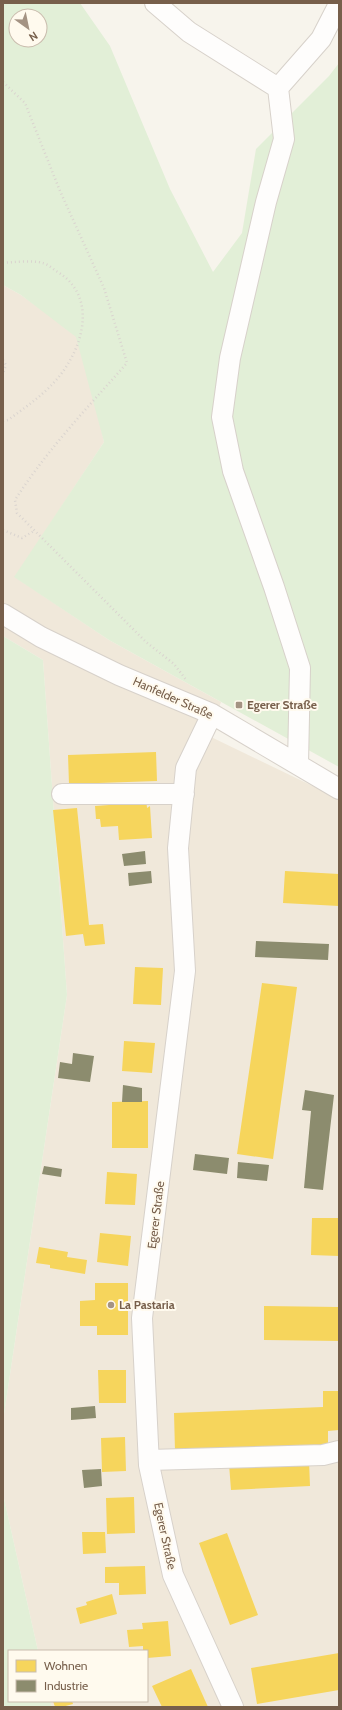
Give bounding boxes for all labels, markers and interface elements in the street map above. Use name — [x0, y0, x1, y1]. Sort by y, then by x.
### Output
north arrow — [8, 8, 48, 48]
text: N — [26, 28, 41, 44]
street label: Hanfelder Straße — [131, 673, 216, 722]
place label: Egerer Straße — [247, 697, 317, 712]
marker: Egerer Straße — [234, 700, 244, 710]
street label: Egerer Straße — [144, 1180, 167, 1250]
place label: La Pastaria — [119, 1297, 175, 1312]
marker: La Pastaria — [106, 1300, 116, 1310]
street label: Egerer Straße — [151, 1501, 180, 1571]
legend — [8, 1650, 148, 1702]
text: Wohnen — [44, 1658, 88, 1673]
text: Industrie — [44, 1678, 88, 1693]

